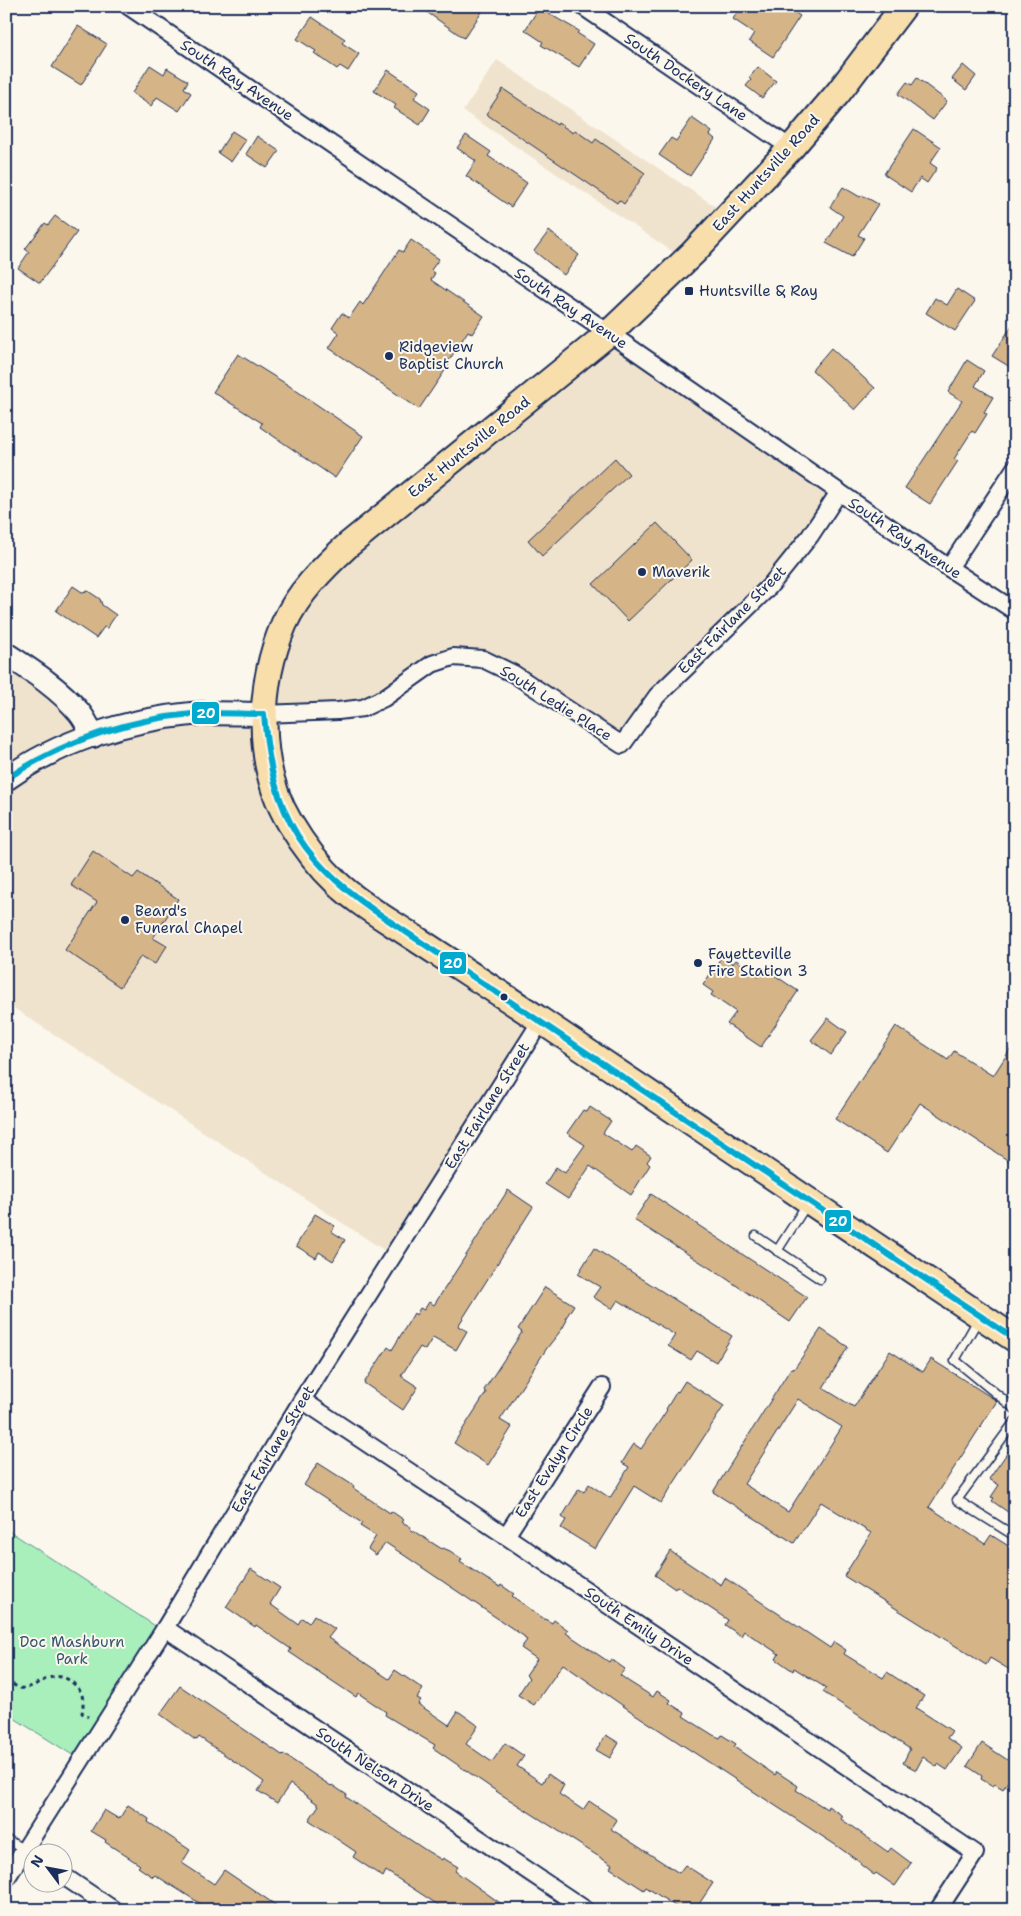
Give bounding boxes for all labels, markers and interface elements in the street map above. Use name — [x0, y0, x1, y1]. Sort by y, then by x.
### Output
street label: South Dockery Lane — [621, 28, 751, 126]
street label: South Ray Avenue — [177, 35, 297, 125]
street label: East Huntsville Road — [708, 110, 824, 236]
street label: South Ray Avenue — [511, 263, 631, 353]
place label: Huntsville & Ray — [699, 281, 818, 301]
marker: Huntsville & Ray — [683, 285, 695, 297]
place label: Ridgeview Baptist Church — [399, 337, 504, 374]
marker: Ridgeview Baptist Church — [383, 350, 395, 362]
street label: East Huntsville Road — [404, 391, 535, 502]
street label: South Ray Avenue — [845, 493, 965, 583]
place label: Maverik — [652, 562, 710, 582]
street label: East Fairlane Street — [674, 562, 790, 678]
marker: Maverik — [636, 566, 648, 578]
street label: South Ledie Place — [496, 661, 616, 745]
line badge: 20 — [191, 701, 220, 725]
text: 20 — [196, 704, 216, 722]
place label: Beard's Funeral Chapel — [135, 901, 243, 938]
marker: Beard's Funeral Chapel — [119, 914, 131, 926]
place label: Fayetteville Fire Station 3 — [708, 944, 808, 981]
line badge: 20 — [439, 951, 467, 975]
text: 20 — [443, 954, 463, 972]
marker: Fayetteville Fire Station 3 — [692, 957, 704, 969]
unlabelled marker — [499, 992, 509, 1002]
street label: East Fairlane Street — [440, 1039, 534, 1173]
line badge: 20 — [824, 1209, 852, 1233]
text: 20 — [828, 1212, 848, 1230]
street label: East Fairlane Street — [227, 1382, 319, 1516]
street label: East Evalyn Circle — [510, 1402, 598, 1522]
street label: South Emily Drive — [581, 1582, 697, 1670]
park label: Doc Mashburn Park — [20, 1632, 124, 1669]
street label: South Nelson Drive — [312, 1722, 438, 1816]
north arrow — [22, 1844, 72, 1894]
text: N — [26, 1852, 48, 1871]

